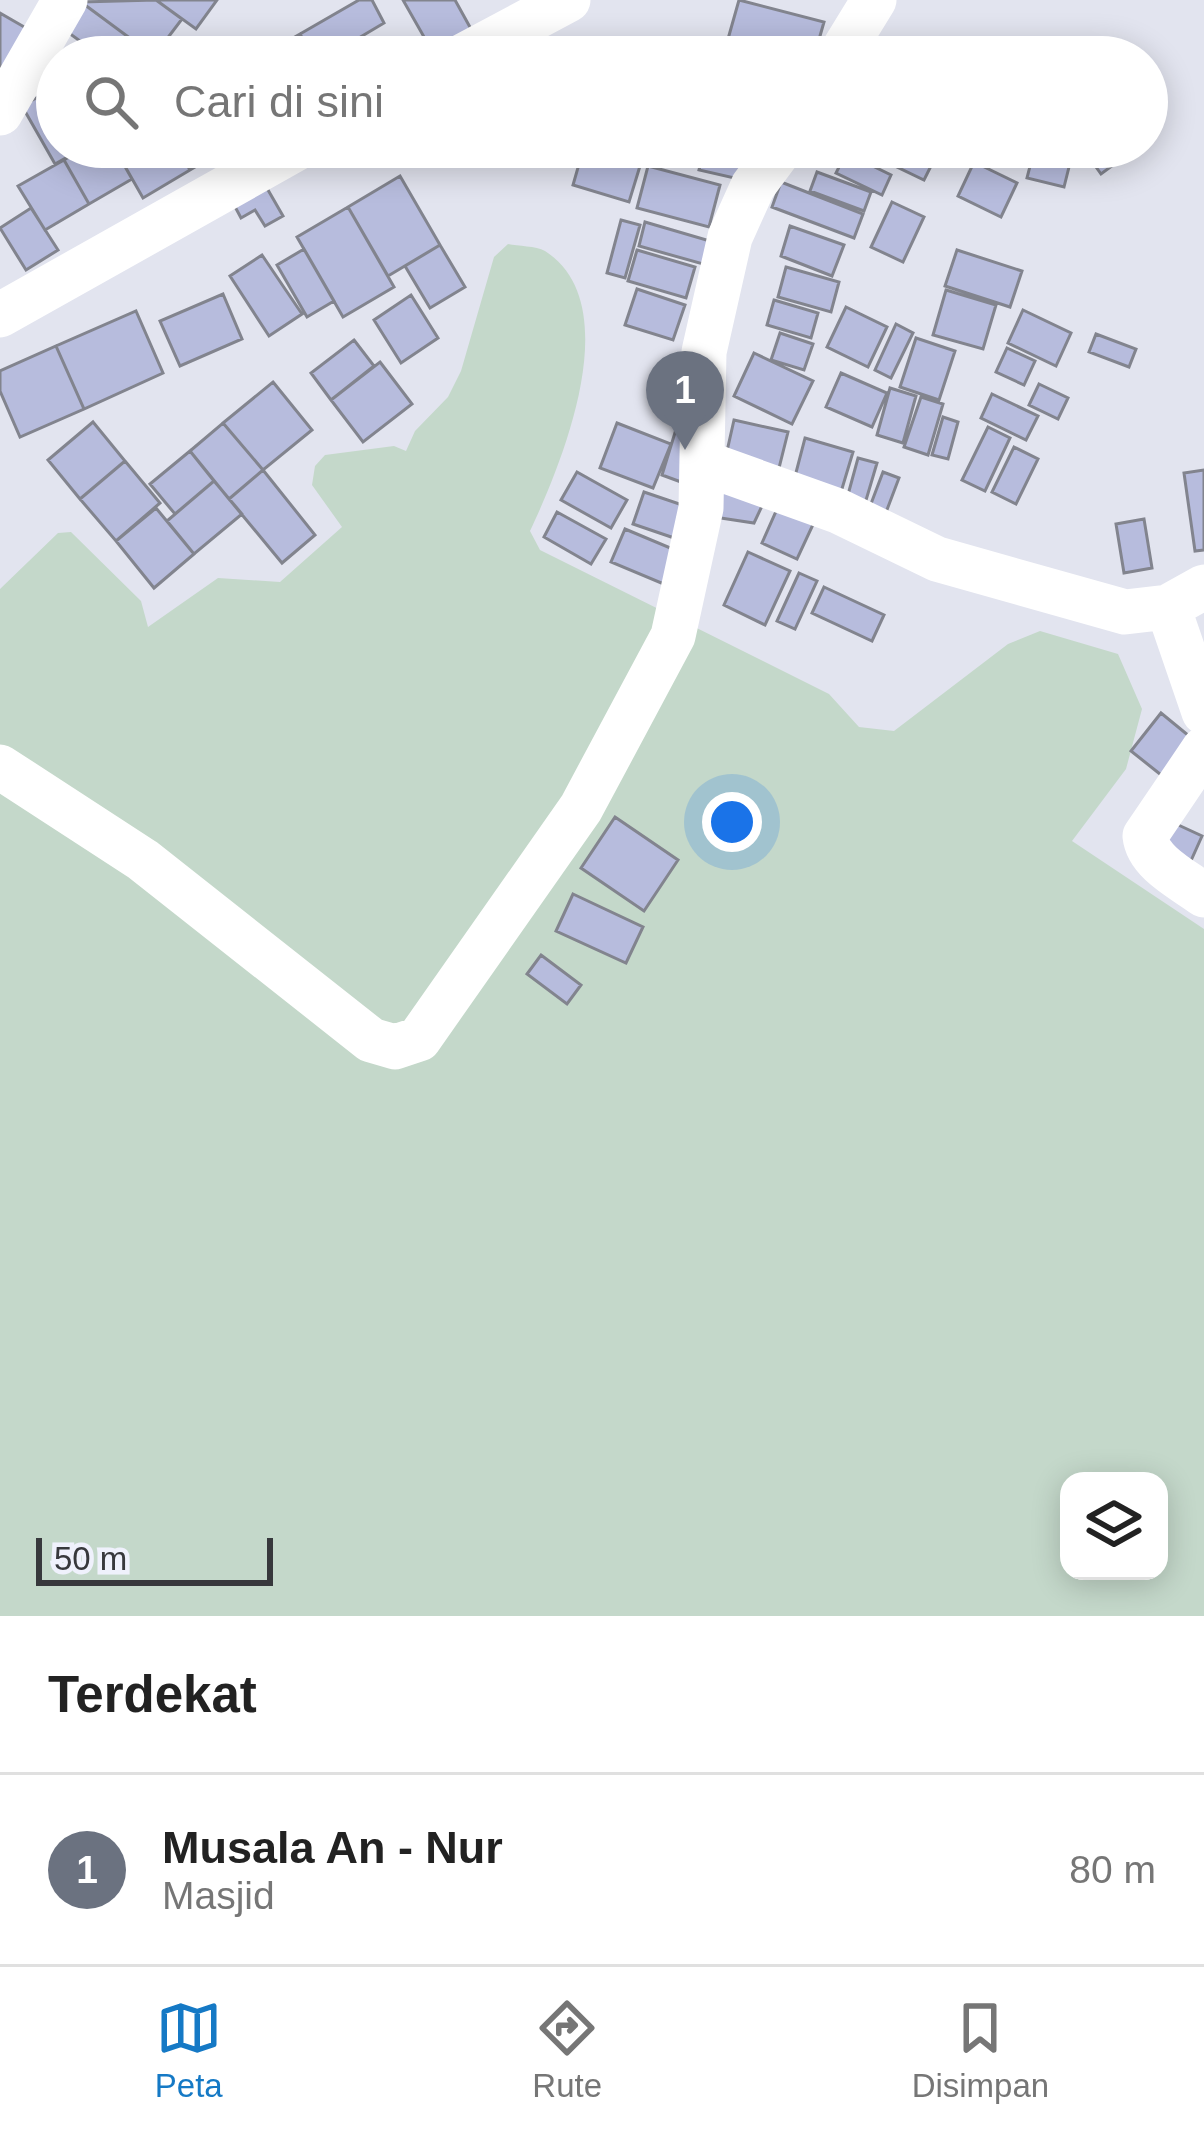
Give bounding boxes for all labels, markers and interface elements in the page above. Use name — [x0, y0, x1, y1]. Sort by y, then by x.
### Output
search box — [36, 36, 1168, 168]
icon: search — [78, 69, 144, 135]
text: Cari di sini — [174, 76, 384, 127]
pin: 1 — [646, 351, 724, 450]
your location — [702, 792, 762, 852]
map controls — [1060, 1472, 1168, 1580]
button: layers — [1060, 1472, 1168, 1580]
scale bar — [36, 1532, 273, 1585]
text: 50 m — [54, 1540, 127, 1577]
text: Terdekat — [48, 1666, 257, 1723]
text: Musala An - Nur — [162, 1822, 503, 1873]
text: 1 — [76, 1848, 98, 1891]
text: 80 m — [1069, 1848, 1156, 1891]
text: Masjid — [162, 1874, 275, 1917]
tab: Peta — [155, 1995, 223, 2105]
tab: Rute — [532, 1995, 602, 2105]
tab: Disimpan — [912, 1995, 1049, 2105]

